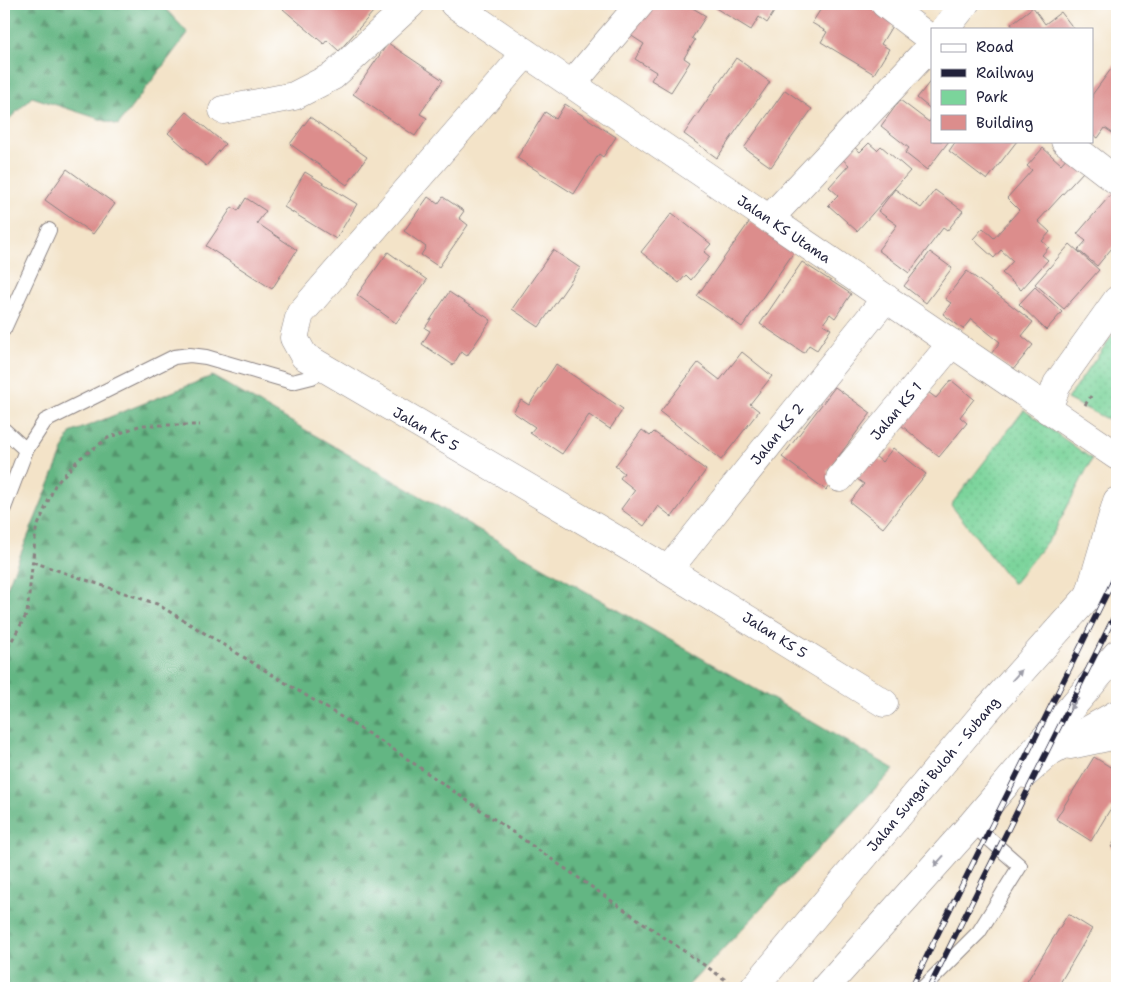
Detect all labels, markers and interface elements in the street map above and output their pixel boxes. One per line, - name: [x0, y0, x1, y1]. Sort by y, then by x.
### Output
- legend: [931, 28, 1094, 142]
- text: Road: [976, 37, 1014, 57]
- text: Railway: [976, 63, 1034, 83]
- text: Park: [976, 87, 1008, 107]
- text: Building: [976, 113, 1033, 133]
- street label: Jalan KS Utama: [734, 191, 835, 267]
- street label: Jalan KS 1: [866, 378, 926, 444]
- street label: Jalan KS 2: [747, 399, 807, 469]
- street label: Jalan KS 5: [390, 403, 462, 455]
- street label: Jalan KS 5: [739, 608, 811, 662]
- one-way arrow: [1011, 670, 1023, 682]
- street label: Jalan Sungai Buloh - Subang: [863, 693, 1003, 855]
- one-way arrow: [1068, 698, 1080, 710]
- one-way arrow: [933, 854, 945, 866]

